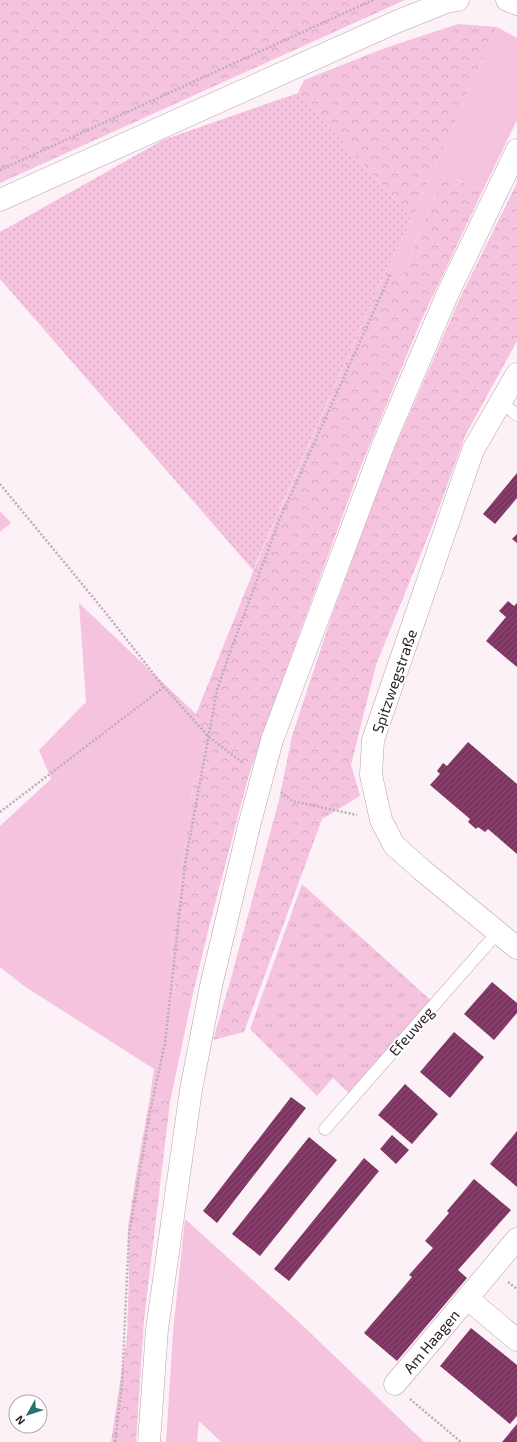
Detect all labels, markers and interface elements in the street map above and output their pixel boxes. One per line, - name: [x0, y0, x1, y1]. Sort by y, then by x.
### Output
- street label: Spitzwegstraße: [368, 627, 420, 735]
- street label: Efeuweg: [385, 1002, 438, 1059]
- street label: Am Haagen: [399, 1306, 463, 1377]
- north arrow: [8, 1394, 48, 1434]
- text: N: [12, 1413, 27, 1428]

